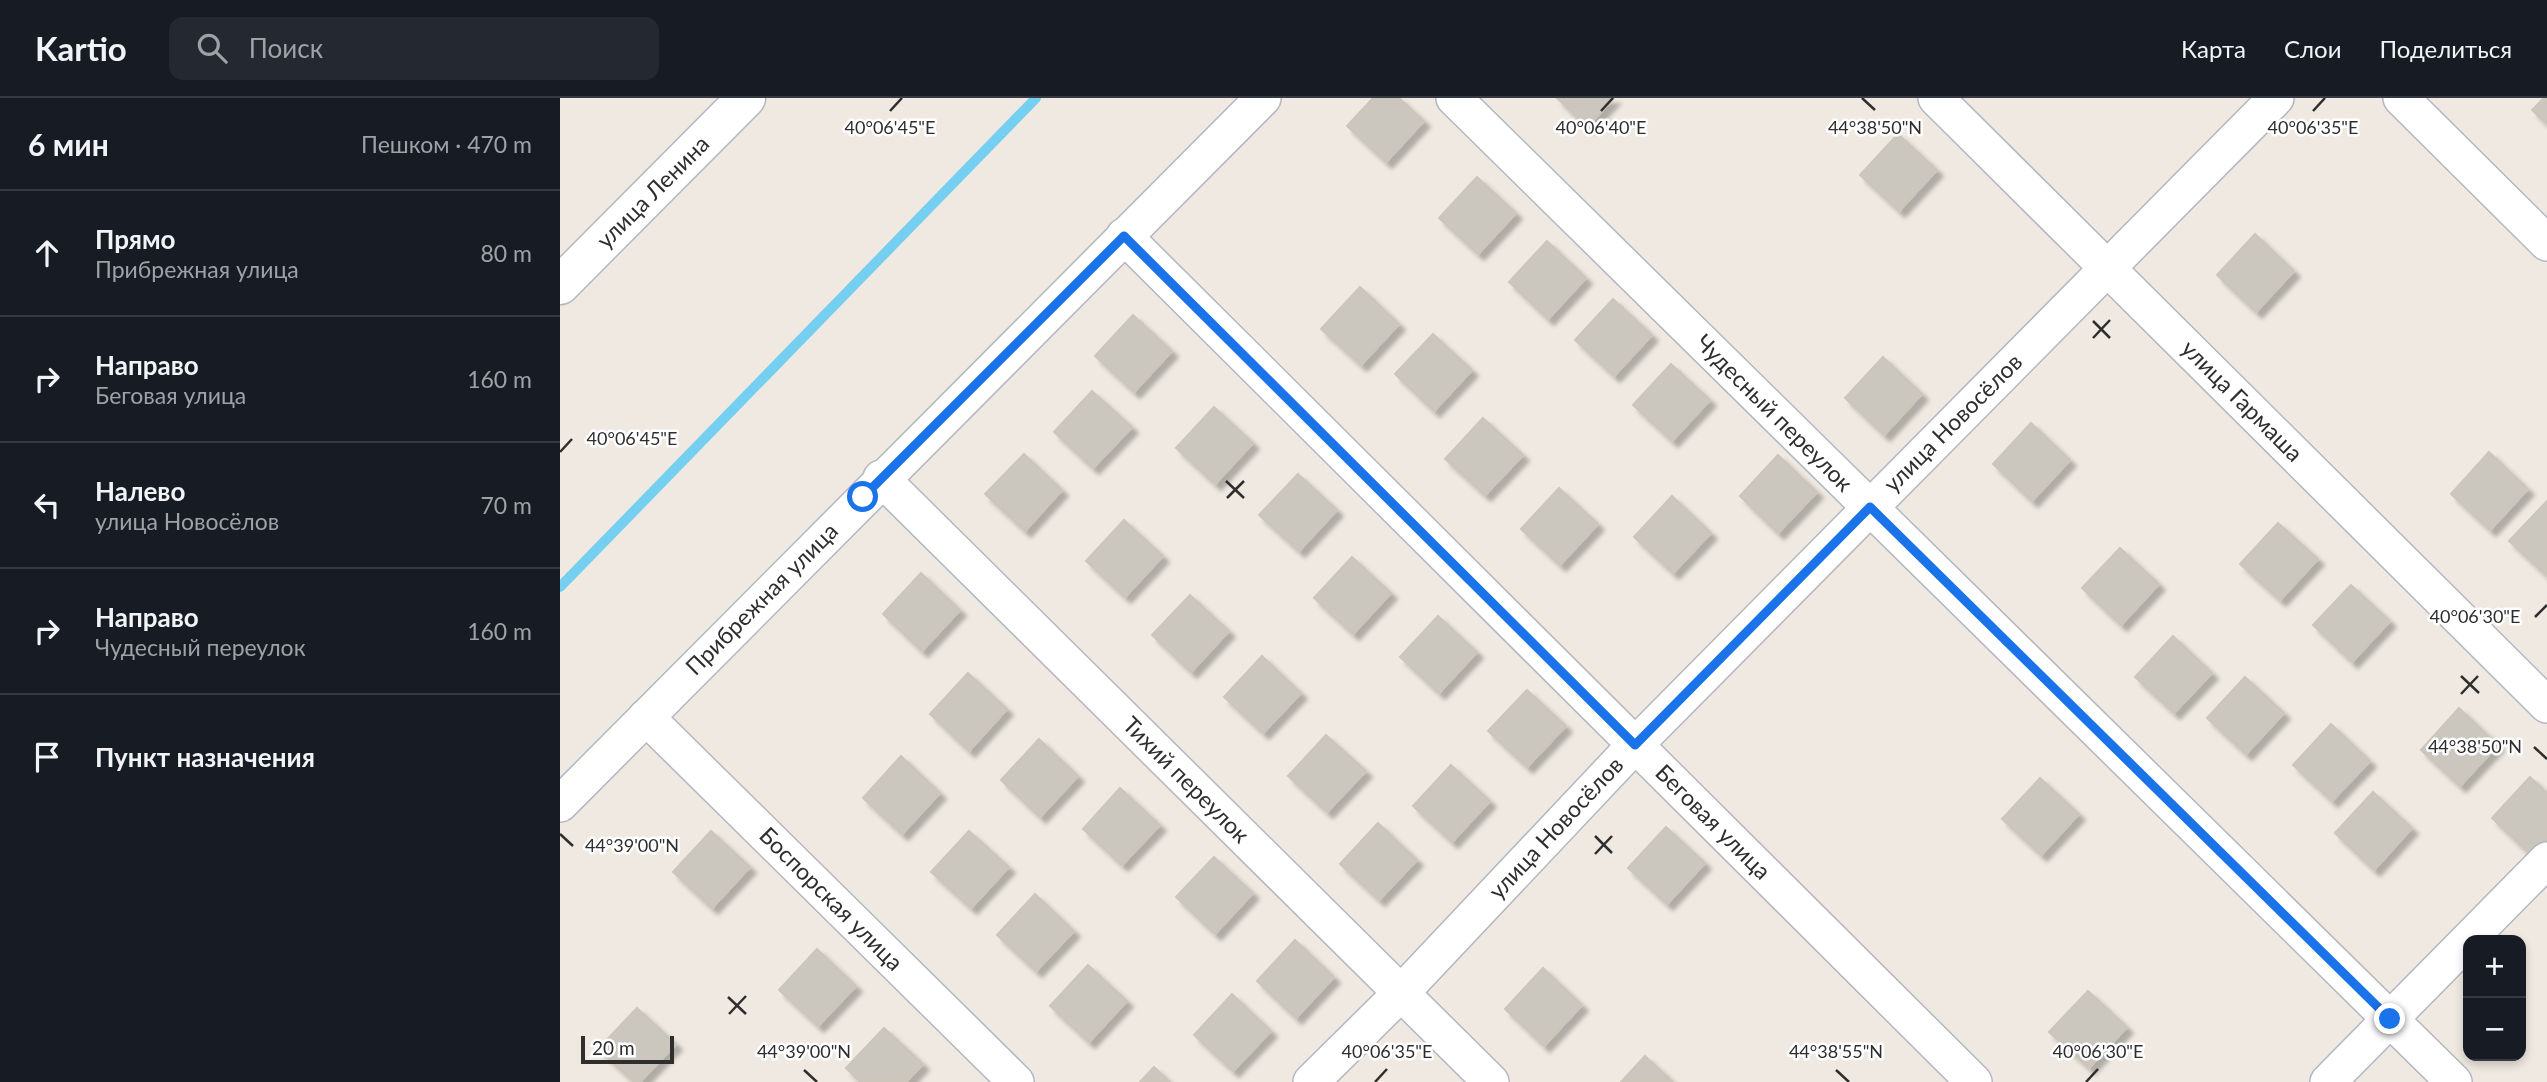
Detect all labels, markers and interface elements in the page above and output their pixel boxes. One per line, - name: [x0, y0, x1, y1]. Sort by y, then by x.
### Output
- search box: [169, 17, 659, 80]
- text: Kartio: [35, 28, 127, 68]
- icon: search: [193, 29, 231, 67]
- text: Поиск: [249, 32, 323, 64]
- text: Карта: [2181, 34, 2246, 63]
- text: Слои: [2284, 34, 2341, 63]
- text: Поделиться: [2379, 34, 2512, 63]
- text: 40°06'45"E: [845, 116, 935, 138]
- text: 40°06'40"E: [1556, 116, 1646, 138]
- text: 44°38'50"N: [1828, 116, 1922, 138]
- text: 40°06'35"E: [2268, 116, 2358, 138]
- text: 6 мин: [28, 126, 109, 162]
- street label: улица Ленина: [590, 129, 714, 253]
- text: Пешком · 470 m: [361, 130, 532, 158]
- text: Прямо: [95, 223, 176, 255]
- icon: ahead: [28, 234, 66, 272]
- text: 80 m: [481, 239, 532, 267]
- text: Прибрежная улица: [95, 255, 299, 283]
- street label: Чудесный переулок: [1690, 328, 1859, 497]
- street label: улица Гармаша: [2176, 334, 2309, 467]
- street label: улица Новосёлов: [1877, 347, 2027, 497]
- text: Направо: [95, 349, 199, 381]
- icon: right: [28, 360, 66, 398]
- text: 160 m: [467, 365, 532, 393]
- text: Беговая улица: [95, 381, 246, 409]
- text: 40°06'45"E: [587, 427, 677, 449]
- text: Налево: [95, 475, 185, 507]
- route start: [847, 481, 878, 512]
- icon: left: [28, 486, 66, 524]
- text: 70 m: [481, 491, 532, 519]
- text: улица Новосёлов: [95, 507, 279, 535]
- street label: Прибрежная улица: [679, 516, 843, 680]
- text: Направо: [95, 601, 199, 633]
- text: 40°06'30"E: [2430, 605, 2520, 627]
- icon: right: [28, 612, 66, 650]
- text: 160 m: [467, 617, 532, 645]
- text: Чудесный переулок: [95, 633, 306, 661]
- street label: Тихий переулок: [1118, 710, 1256, 848]
- text: 44°38'50"N: [2428, 735, 2522, 757]
- icon: arrive: [28, 738, 66, 776]
- text: Пункт назначения: [95, 741, 315, 773]
- street label: улица Новосёлов: [1482, 750, 1628, 904]
- street label: Беговая улица: [1650, 758, 1777, 885]
- street label: Боспорская улица: [754, 821, 909, 976]
- text: 44°39'00"N: [585, 834, 679, 856]
- map controls: [2463, 935, 2526, 1061]
- button: +: [2463, 935, 2526, 998]
- button: −: [2463, 998, 2526, 1061]
- route end: [2374, 1003, 2405, 1034]
- scale bar: [581, 1033, 674, 1065]
- text: 20 m: [592, 1036, 635, 1059]
- text: 44°39'00"N: [757, 1040, 851, 1062]
- text: 40°06'35"E: [1342, 1040, 1432, 1062]
- text: 44°38'55"N: [1789, 1040, 1883, 1062]
- text: 40°06'30"E: [2053, 1040, 2143, 1062]

